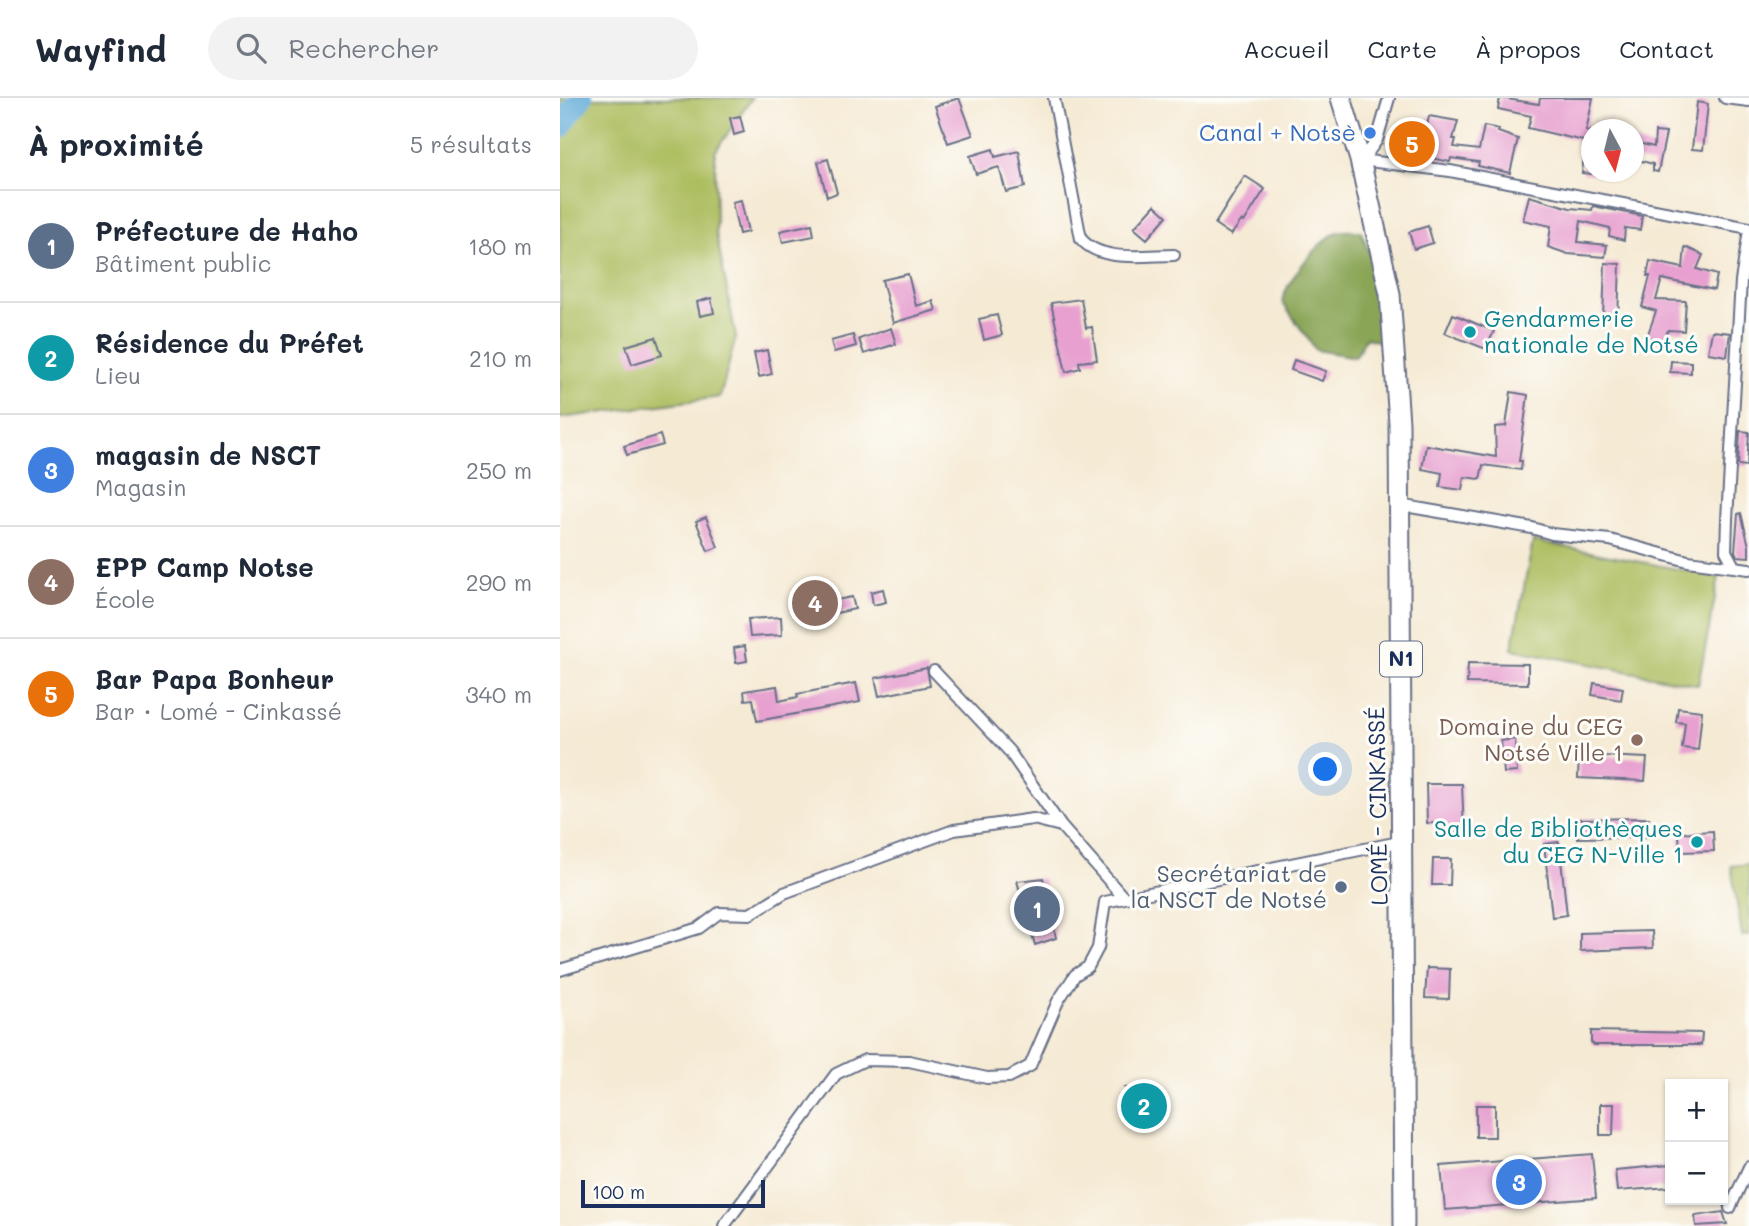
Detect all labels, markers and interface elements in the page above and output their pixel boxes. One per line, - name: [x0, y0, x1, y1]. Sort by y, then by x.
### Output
- search box: [208, 17, 698, 80]
- text: Wayfind: [35, 27, 166, 70]
- icon: search: [232, 29, 270, 67]
- text: Rechercher: [288, 31, 439, 65]
- text: Accueil: [1243, 33, 1329, 64]
- text: Carte: [1367, 33, 1437, 64]
- text: À propos: [1475, 33, 1581, 64]
- text: Contact: [1619, 33, 1714, 64]
- place label: Canal + Notsè: [1199, 117, 1356, 147]
- pin: 5: [1389, 118, 1435, 170]
- north arrow: [1581, 119, 1644, 182]
- text: À proximité: [28, 124, 204, 164]
- marker: Canal + Notsè: [1362, 125, 1378, 141]
- text: 5 résultats: [410, 129, 532, 159]
- text: Préfecture de Haho: [95, 214, 358, 248]
- text: 1: [46, 231, 56, 261]
- text: 180 m: [468, 231, 532, 261]
- text: Bâtiment public: [95, 248, 271, 278]
- place label: Gendarmerie nationale de Notsé: [1484, 303, 1699, 359]
- marker: Gendarmerie nationale de Notsé: [1462, 324, 1478, 340]
- text: Résidence du Préfet: [95, 326, 364, 360]
- text: 2: [45, 343, 57, 373]
- text: 210 m: [469, 343, 532, 373]
- text: Lieu: [95, 360, 141, 390]
- text: magasin de NSCT: [95, 438, 321, 472]
- text: 3: [44, 455, 58, 485]
- text: 250 m: [466, 455, 532, 485]
- text: Magasin: [95, 472, 186, 502]
- text: EPP Camp Notse: [95, 550, 314, 584]
- text: 4: [44, 567, 58, 597]
- text: 290 m: [466, 567, 532, 597]
- pin: 4: [792, 577, 838, 629]
- text: École: [95, 584, 155, 614]
- road number: N1: [1380, 642, 1422, 676]
- text: Bar Papa Bonheur: [95, 662, 334, 696]
- text: 5: [44, 679, 58, 709]
- text: 340 m: [465, 679, 532, 709]
- text: Bar · Lomé - Cinkassé: [95, 696, 342, 726]
- street label: LOMÉ - CINKASSÉ: [1360, 706, 1394, 906]
- place label: Domaine du CEG Notsé Ville 1: [1438, 711, 1623, 767]
- marker: Domaine du CEG Notsé Ville 1: [1629, 732, 1645, 748]
- your location: [1308, 752, 1342, 786]
- place label: Salle de Bibliothèques du CEG N-Ville 1: [1434, 813, 1683, 869]
- marker: Salle de Bibliothèques du CEG N-Ville 1: [1689, 834, 1705, 850]
- place label: Secrétariat de la NSCT de Notsé: [1131, 858, 1327, 914]
- marker: Secrétariat de la NSCT de Notsé: [1333, 879, 1349, 895]
- pin: 1: [1014, 883, 1060, 935]
- map controls: [1665, 1079, 1728, 1205]
- button: +: [1665, 1079, 1728, 1142]
- pin: 2: [1121, 1080, 1167, 1132]
- button: −: [1665, 1142, 1728, 1205]
- pin: 3: [1496, 1156, 1542, 1208]
- scale bar: [581, 1177, 765, 1209]
- text: 100 m: [592, 1179, 645, 1204]

